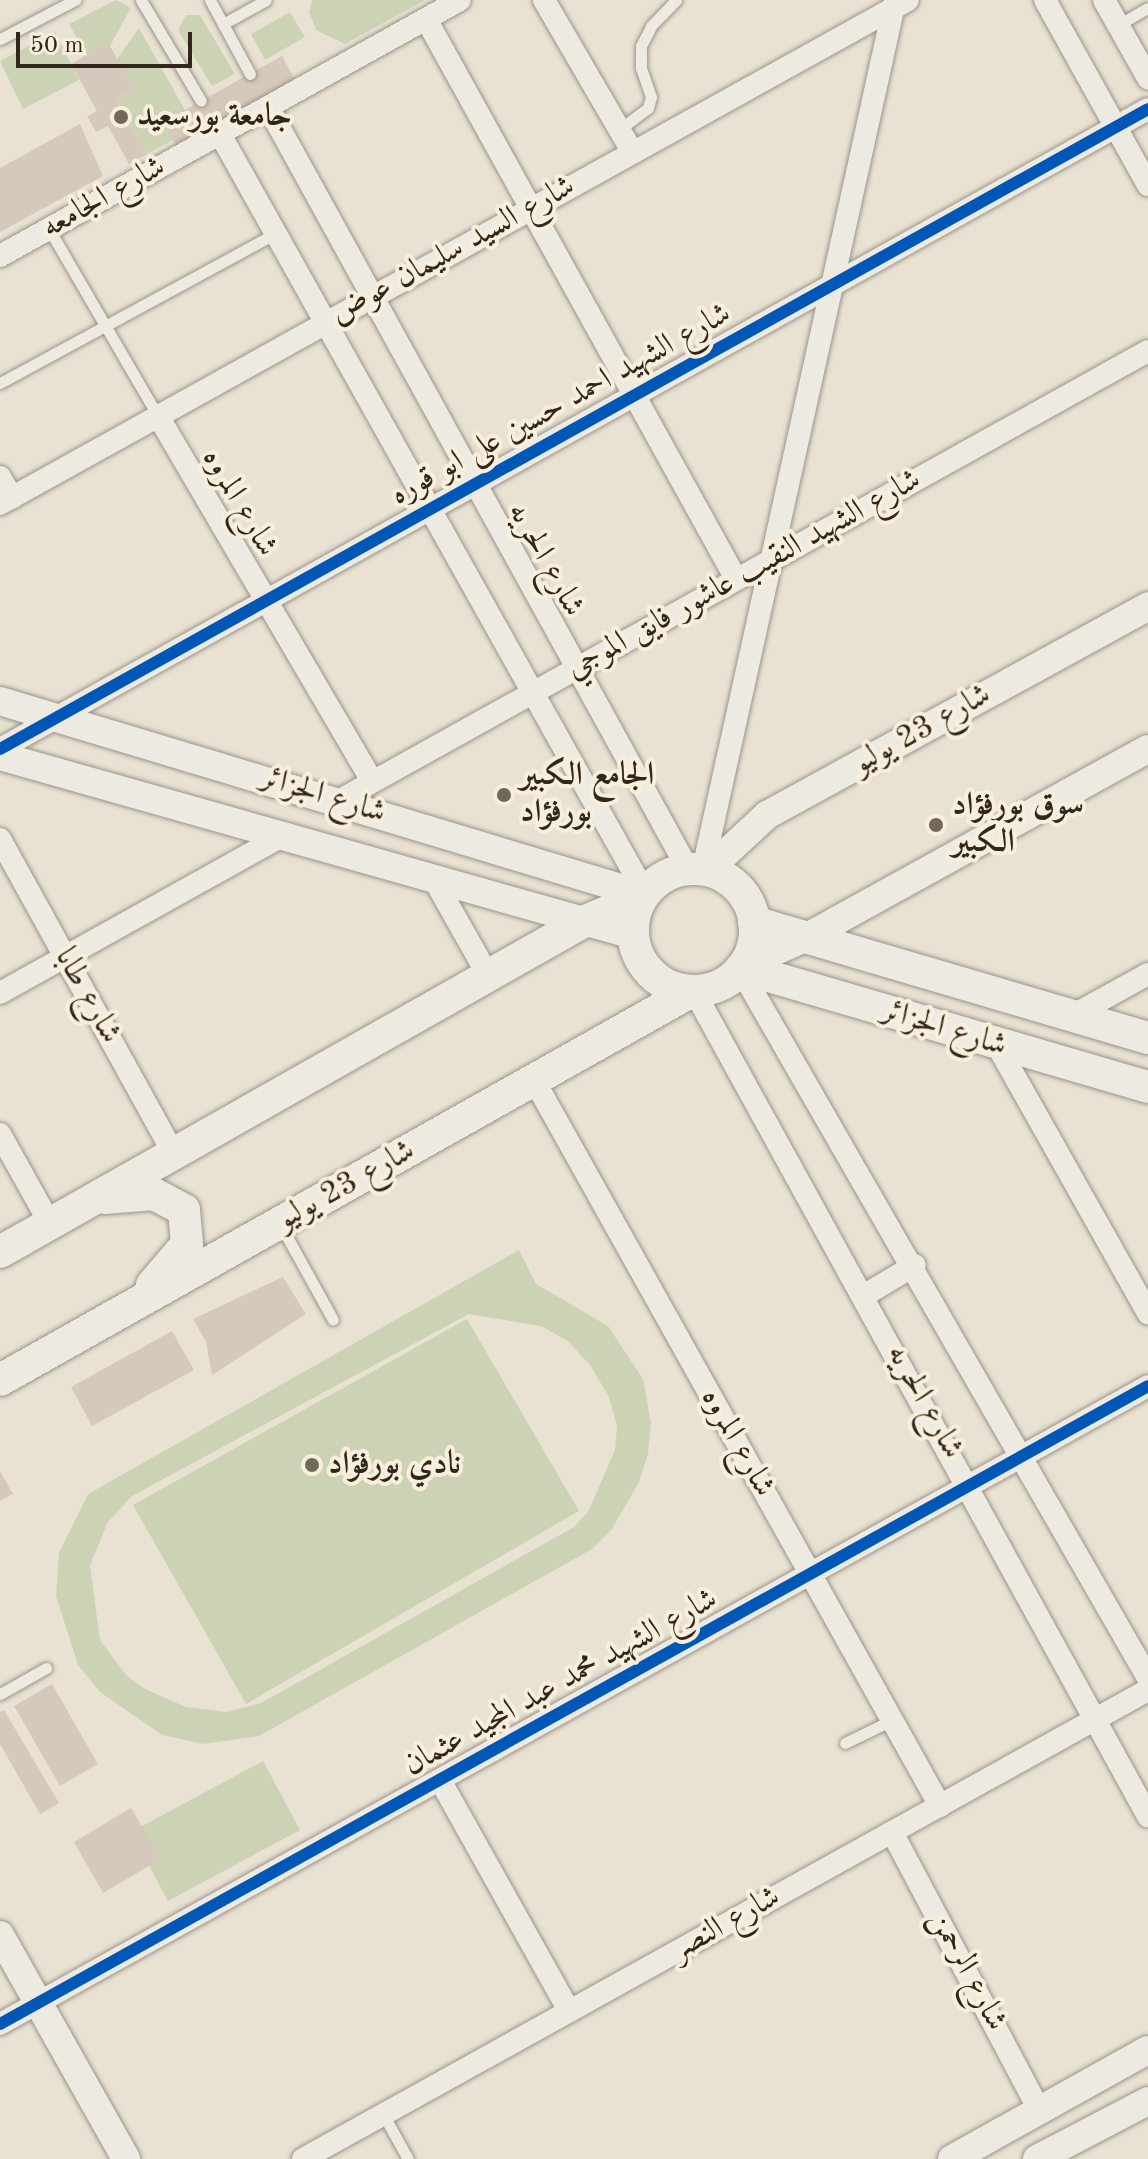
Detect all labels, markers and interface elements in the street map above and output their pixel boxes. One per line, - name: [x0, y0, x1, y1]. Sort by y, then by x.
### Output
- scale bar: [20, 16, 196, 66]
- text: 50 m: [30, 34, 84, 58]
- place label: جامعة بورسعيد: [137, 98, 292, 136]
- marker: جامعة بورسعيد: [112, 108, 130, 126]
- street label: شارع الجامعه: [36, 148, 172, 248]
- street label: شارع السيد سليمان عوض: [324, 168, 582, 334]
- street label: شارع الشهيد احمد حسين على ابو قوره: [384, 295, 738, 515]
- street label: شارع المروه: [193, 442, 285, 564]
- street label: شارع الشهيد النقيب عاشور فايق الموجي: [560, 461, 928, 689]
- street label: شارع الحريه: [498, 496, 592, 624]
- street label: شارع 23 يوليو: [846, 676, 998, 784]
- place label: الجامع الكبير بورفؤاد: [520, 758, 654, 833]
- street label: شارع الجزائر: [256, 759, 390, 833]
- marker: الجامع الكبير بورفؤاد: [495, 786, 513, 804]
- place label: سوق بورفؤاد الكبير: [952, 788, 1084, 863]
- marker: سوق بورفؤاد الكبير: [927, 816, 945, 834]
- street label: شارع طابا: [45, 941, 129, 1051]
- street label: شارع الجزائر: [877, 992, 1011, 1066]
- street label: شارع 23 يوليو: [270, 1132, 422, 1240]
- street label: شارع الحريه: [877, 1338, 971, 1466]
- street label: شارع المروه: [692, 1382, 782, 1504]
- place label: نادي بورفؤاد: [328, 1446, 461, 1484]
- marker: نادي بورفؤاد: [303, 1456, 321, 1474]
- street label: شارع الشهيد محمد عبد المجيد عثمان: [397, 1581, 725, 1785]
- street label: شارع النصر: [665, 1878, 787, 1970]
- street label: شارع الرحمن: [919, 1904, 1015, 2038]

